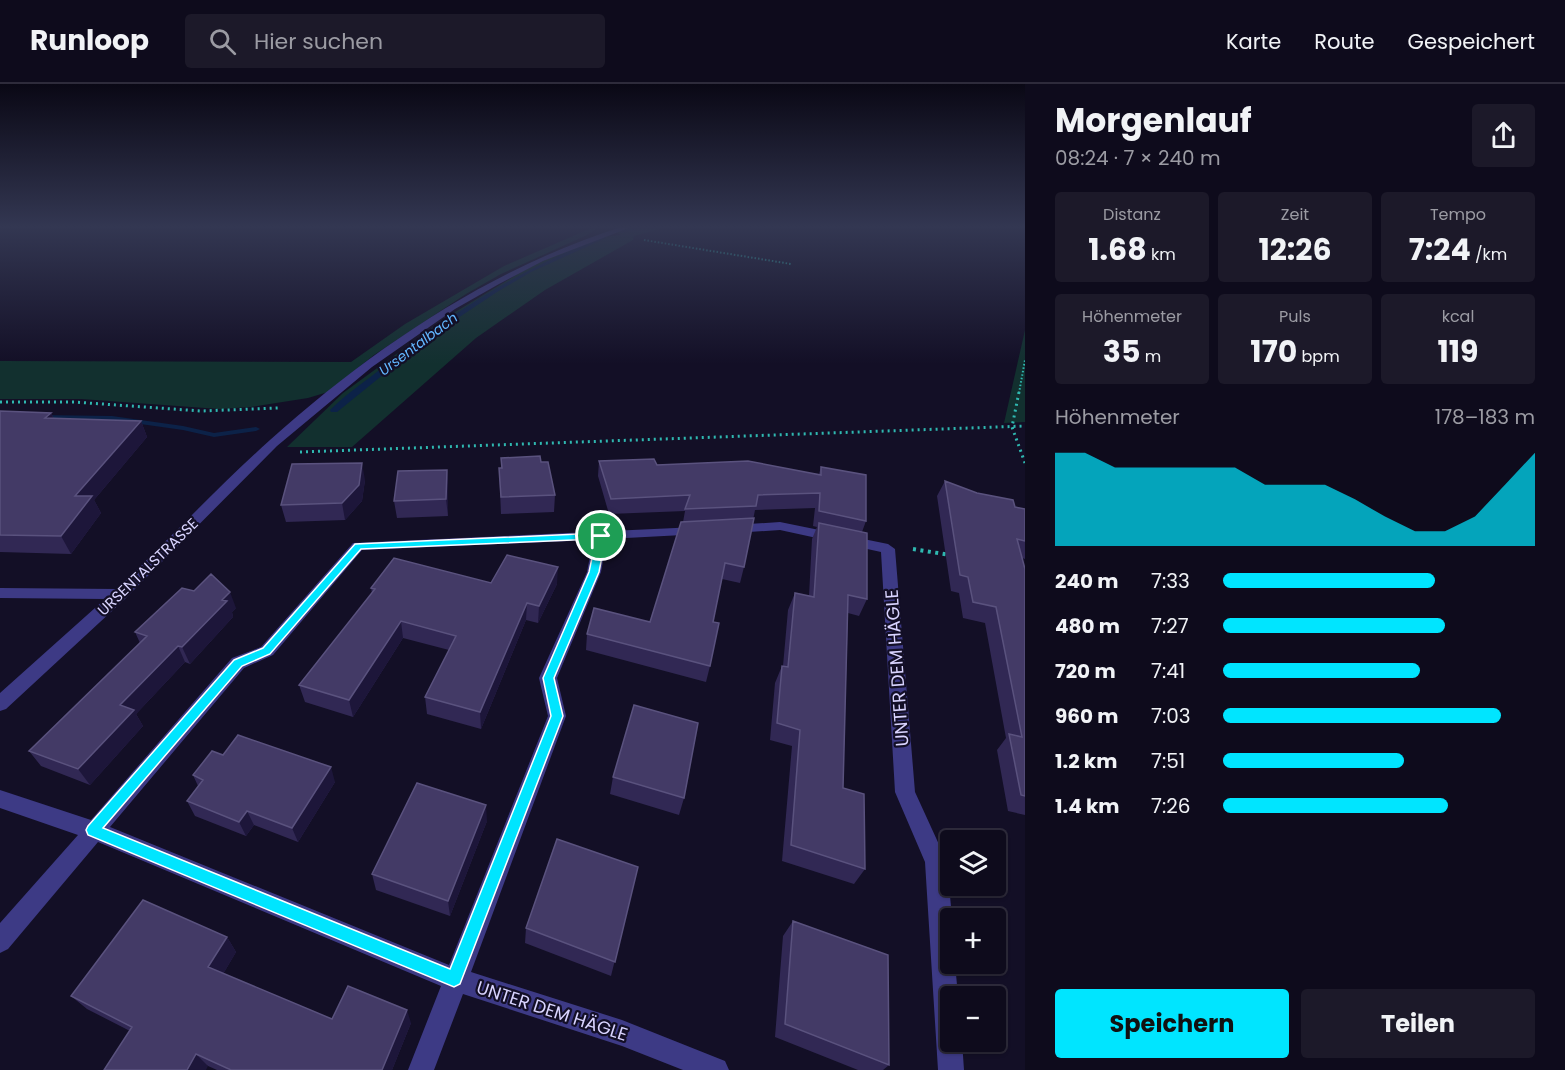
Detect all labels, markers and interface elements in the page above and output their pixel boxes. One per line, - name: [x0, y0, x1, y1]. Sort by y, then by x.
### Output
- search box: [185, 14, 605, 68]
- text: Runloop: [30, 21, 149, 60]
- icon: search: [206, 25, 239, 58]
- text: Hier suchen: [254, 26, 383, 57]
- text: Karte: [1226, 27, 1281, 56]
- text: Route: [1314, 27, 1375, 56]
- text: Gespeichert: [1408, 27, 1535, 56]
- text: Morgenlauf: [1055, 97, 1252, 144]
- button: share: [1472, 104, 1535, 167]
- text: 08:24 · 7 × 240 m: [1055, 144, 1220, 172]
- text: Distanz: [1103, 203, 1161, 226]
- text: Zeit: [1281, 203, 1309, 226]
- text: Tempo: [1430, 203, 1486, 226]
- text: 1.68: [1088, 228, 1147, 271]
- text: 12:26: [1258, 228, 1332, 271]
- text: 7:24: [1409, 228, 1471, 271]
- text: km: [1147, 243, 1176, 266]
- text: /km: [1471, 243, 1507, 266]
- text: Höhenmeter: [1082, 305, 1182, 328]
- text: Puls: [1279, 305, 1311, 328]
- text: kcal: [1442, 305, 1474, 328]
- water label: Ursentalbach: [374, 308, 462, 380]
- text: 35: [1103, 330, 1140, 373]
- text: 170: [1250, 330, 1297, 373]
- text: 119: [1437, 330, 1479, 373]
- text: m: [1140, 345, 1161, 368]
- text: bpm: [1297, 345, 1340, 368]
- text: Höhenmeter: [1055, 403, 1180, 431]
- text: 178–183 m: [1435, 403, 1535, 431]
- pin: [575, 510, 626, 561]
- street label: URSENTALSTRASSE: [93, 513, 203, 620]
- icon: arrive: [584, 519, 617, 552]
- text: 240 m: [1055, 567, 1118, 595]
- text: 7:33: [1151, 567, 1190, 595]
- street label: UNTER DEM HÄGLE: [879, 589, 914, 747]
- text: 480 m: [1055, 612, 1120, 640]
- text: 7:27: [1151, 612, 1189, 640]
- text: 720 m: [1055, 657, 1116, 685]
- text: 7:41: [1151, 657, 1185, 685]
- text: 960 m: [1055, 702, 1119, 730]
- text: 7:03: [1151, 702, 1191, 730]
- text: 1.2 km: [1055, 747, 1117, 775]
- text: 7:51: [1151, 747, 1185, 775]
- text: 1.4 km: [1055, 792, 1119, 820]
- text: 7:26: [1151, 792, 1190, 820]
- map controls: [940, 830, 1006, 1052]
- button: layers: [940, 830, 1006, 896]
- button: +: [940, 908, 1006, 974]
- street label: UNTER DEM HÄGLE: [473, 974, 631, 1047]
- button: −: [940, 986, 1006, 1052]
- button: Speichern: [1055, 989, 1289, 1058]
- button: Teilen: [1301, 989, 1535, 1058]

